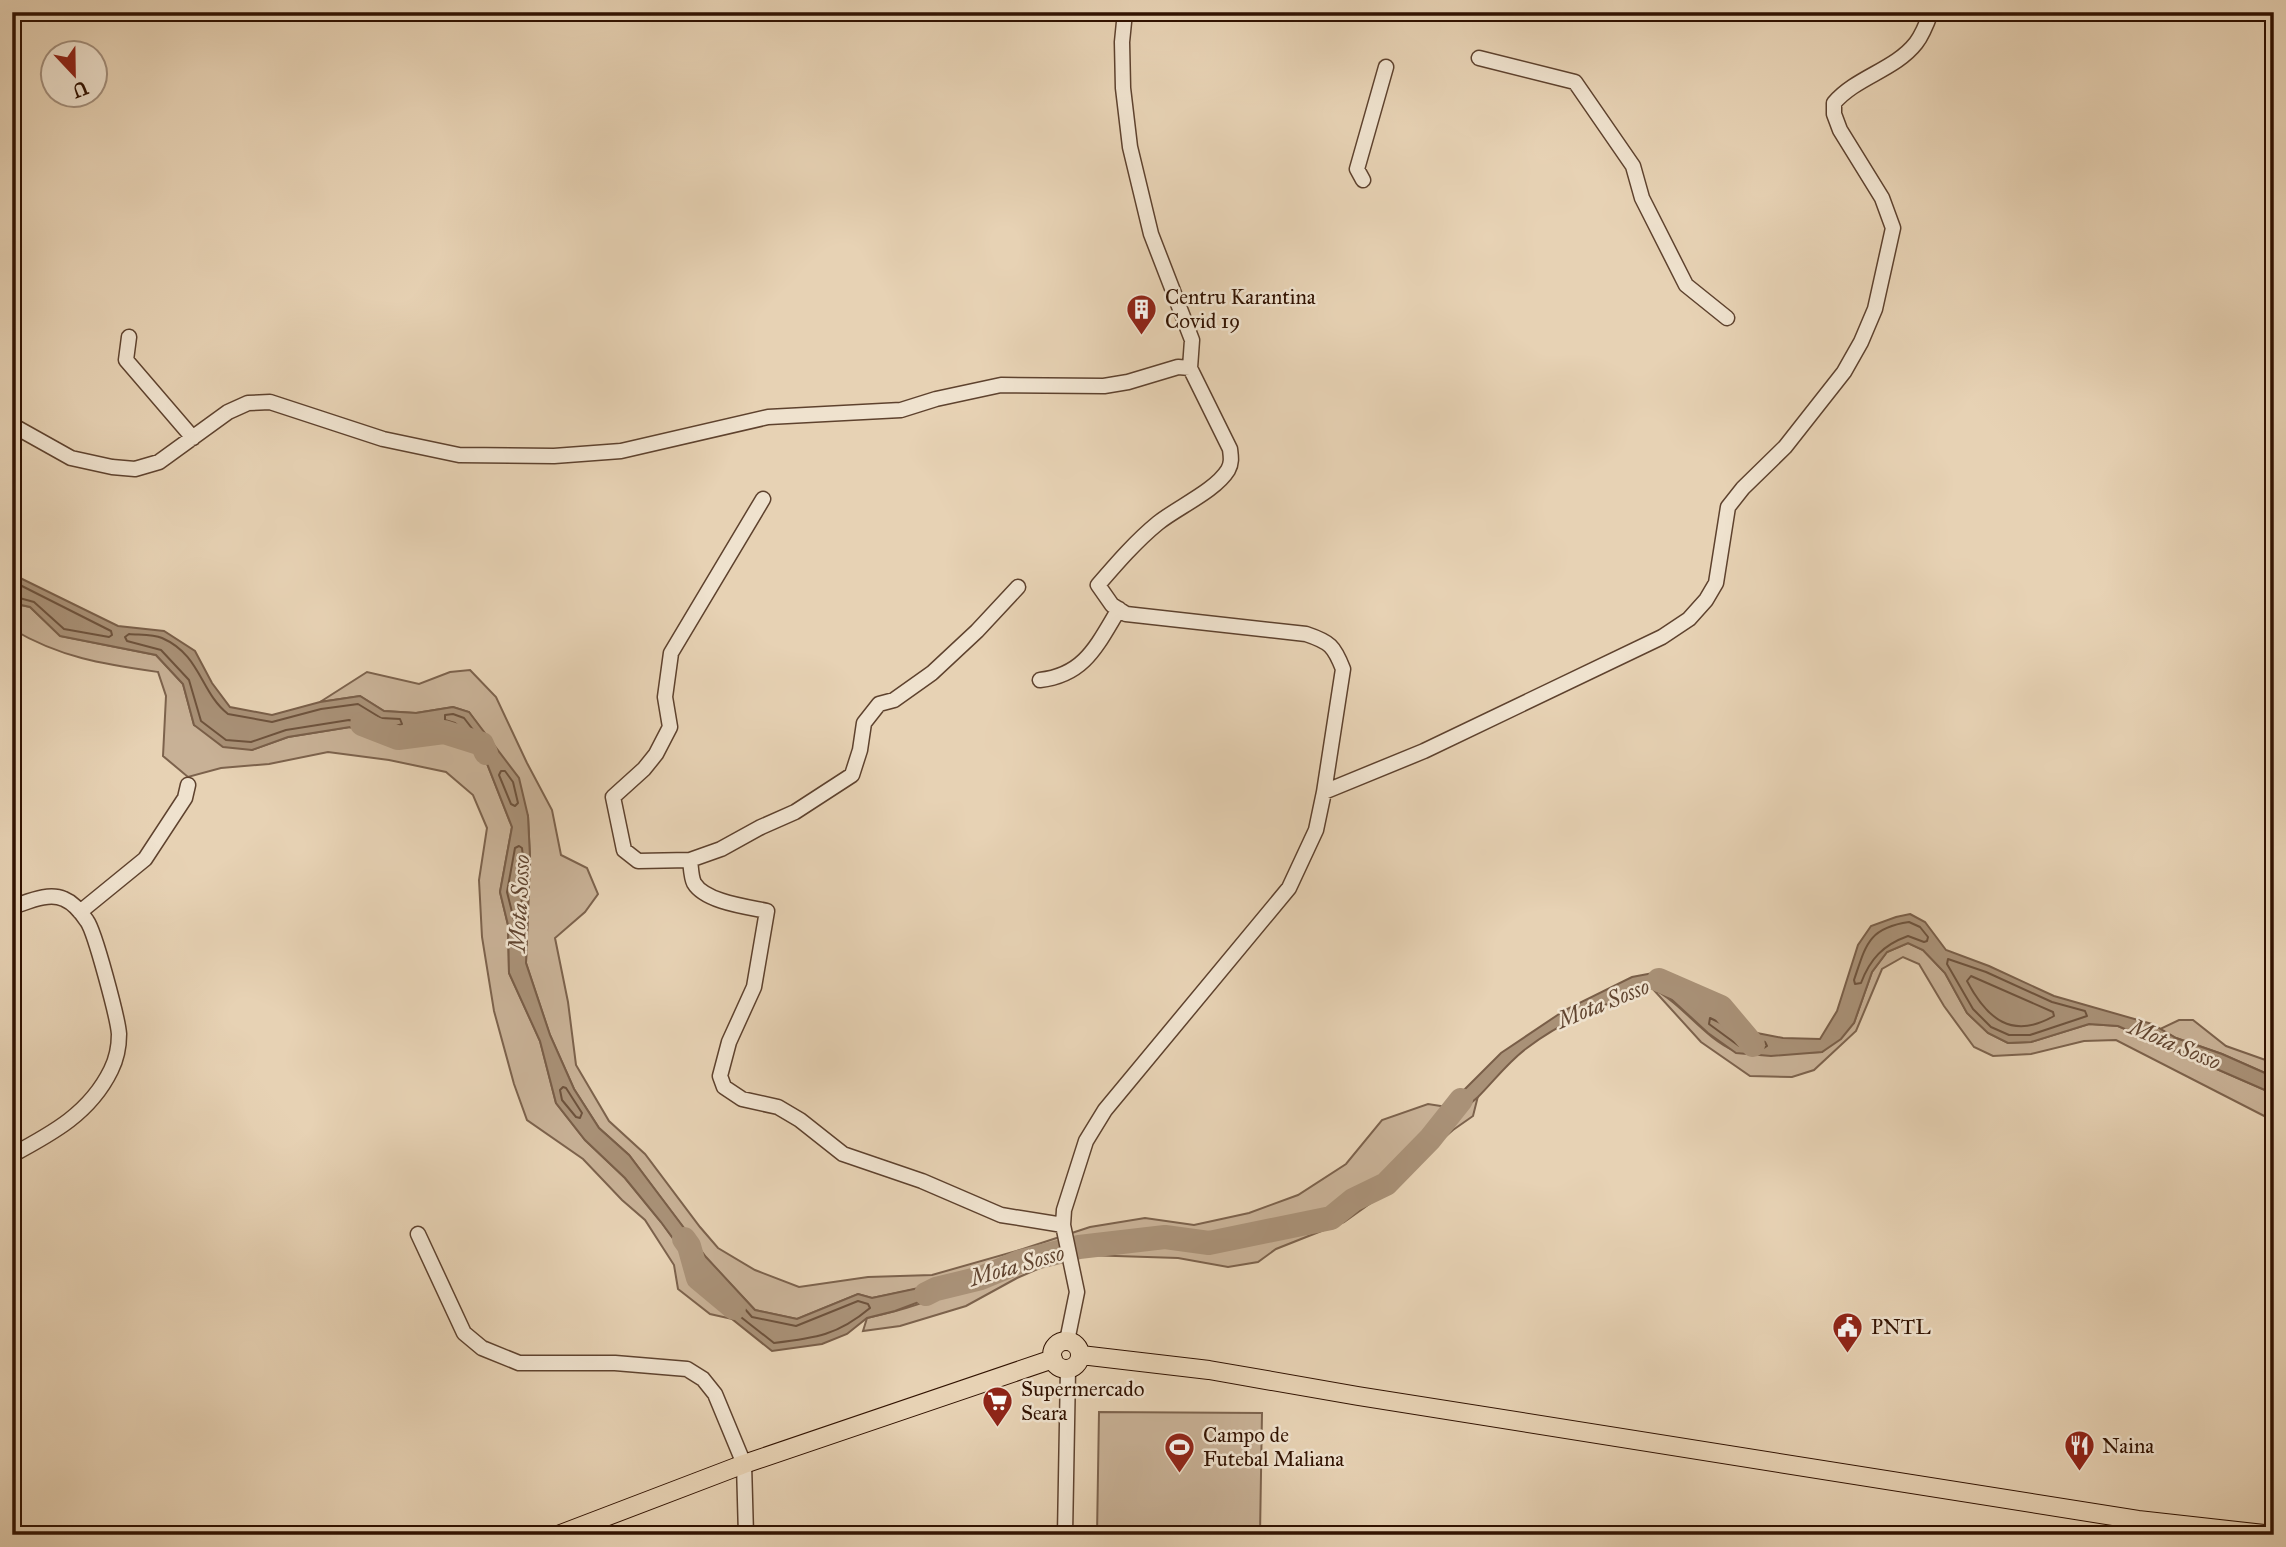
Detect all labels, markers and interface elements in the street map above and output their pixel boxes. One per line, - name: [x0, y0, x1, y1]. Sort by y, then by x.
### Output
- north arrow: [38, 38, 108, 108]
- text: U: [68, 76, 91, 103]
- place label: Centru Karantina Covid 19: [1165, 284, 1316, 334]
- building icon: Centru Karantina Covid 19: [1125, 292, 1159, 336]
- water label: Mota Sosso: [502, 854, 536, 954]
- water label: Mota Sosso: [1551, 972, 1654, 1035]
- water label: Mota Sosso: [2123, 1011, 2225, 1076]
- water label: Mota Sosso: [965, 1238, 1068, 1292]
- public building icon: PNTL: [1831, 1310, 1865, 1354]
- place label: PNTL: [1871, 1314, 1931, 1340]
- place label: Supermercado Seara: [1021, 1376, 1145, 1426]
- supermarket icon: Supermercado Seara: [981, 1384, 1015, 1428]
- place label: Campo de Futebal Maliana: [1203, 1422, 1344, 1472]
- restaurant icon: Naina: [2062, 1429, 2096, 1473]
- sports icon: Campo de Futebal Maliana: [1163, 1430, 1197, 1474]
- place label: Naina: [2102, 1433, 2154, 1459]

